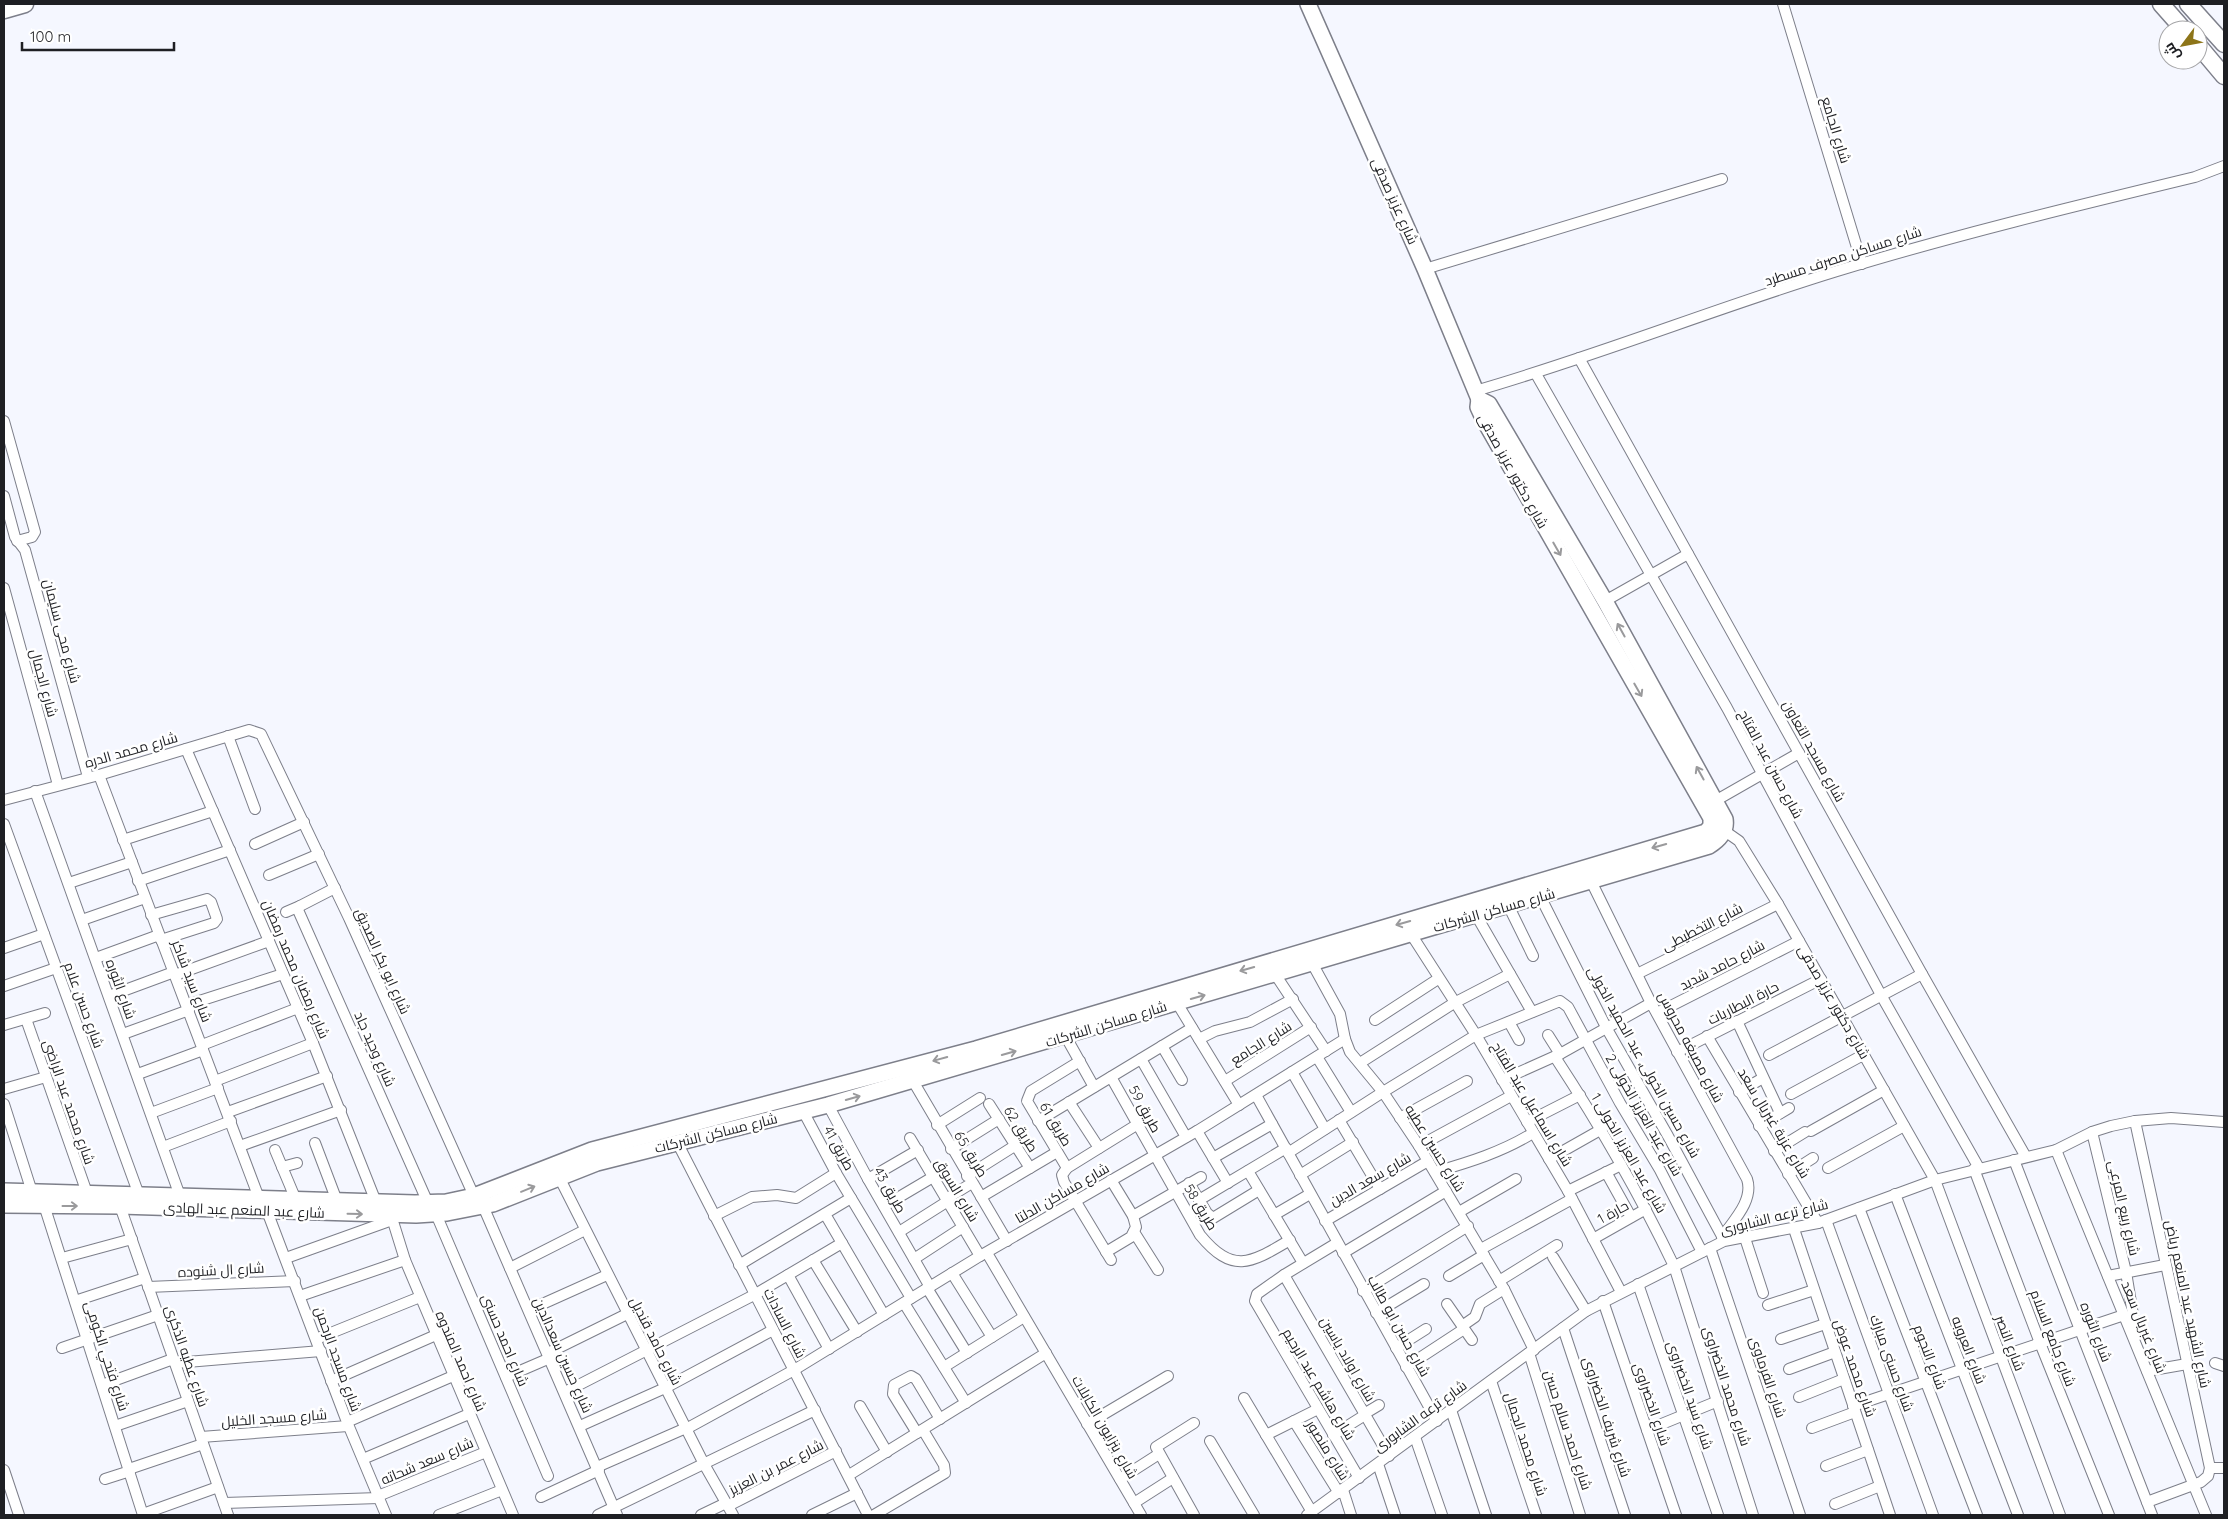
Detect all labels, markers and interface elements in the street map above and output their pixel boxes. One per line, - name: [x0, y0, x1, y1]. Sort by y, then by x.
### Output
- scale bar: [22, 20, 175, 52]
- north arrow: [2158, 20, 2208, 70]
- text: 100 m: [30, 27, 71, 46]
- text: ش: [2160, 39, 2184, 64]
- street label: شارع الجامع: [1817, 94, 1855, 166]
- street label: شارع عزيز صدقى: [1368, 155, 1422, 247]
- street label: شارع مساكن مصرف مسطرد: [1762, 222, 1924, 290]
- street label: شارع دكتور عزيز صدقى: [1474, 410, 1552, 532]
- one-way arrow: [1553, 542, 1563, 556]
- street label: شارع محى سليمان: [39, 577, 85, 685]
- one-way arrow: [1616, 624, 1626, 638]
- street label: شارع الجمال: [26, 647, 62, 719]
- one-way arrow: [1633, 683, 1643, 698]
- street label: شارع مسجد التعاون: [1779, 697, 1849, 805]
- street label: شارع حسن عبد الفتاح: [1735, 706, 1807, 822]
- street label: شارع محمد الدره: [82, 728, 180, 772]
- one-way arrow: [1695, 765, 1705, 780]
- one-way arrow: [1652, 842, 1668, 851]
- street label: شارع مساكن الشركات: [1431, 884, 1557, 936]
- street label: شارع رمضان محمد رمضان: [259, 897, 333, 1041]
- street label: شارع التخطيطى: [1658, 899, 1746, 955]
- street label: شارع ابو بكر الصديق: [351, 905, 415, 1017]
- one-way arrow: [1395, 918, 1411, 928]
- street label: شارع سيد شاكر: [168, 936, 216, 1025]
- street label: شارع حامد شديد: [1676, 936, 1768, 994]
- street label: شارع دكتور عزيز صدقى: [1794, 942, 1874, 1062]
- street label: شارع الثوره: [102, 956, 140, 1022]
- street label: شارع حسن علام: [59, 959, 108, 1051]
- street label: شارع حسين الخولى, عبد الحميد الخولى: [1584, 963, 1704, 1161]
- one-way arrow: [1239, 964, 1255, 974]
- street label: حارة البطاريات: [1704, 977, 1782, 1029]
- street label: شارع مصبغه محروس: [1654, 988, 1728, 1106]
- one-way arrow: [1190, 991, 1206, 1001]
- street label: شارع مساكن الشركات: [1043, 997, 1169, 1051]
- street label: شارع وحيد جاد: [350, 1009, 400, 1089]
- street label: شارع الجامع: [1227, 1017, 1295, 1069]
- street label: شارع محمد عبد الراضى: [39, 1037, 99, 1167]
- street label: شارع اسماعيل عبد الفتاح: [1488, 1038, 1576, 1170]
- one-way arrow: [1001, 1048, 1017, 1057]
- street label: شارع عبد العزيز الخولى 2: [1602, 1051, 1686, 1179]
- one-way arrow: [932, 1055, 948, 1064]
- street label: شارع عزبة غبريال سعد: [1734, 1064, 1814, 1182]
- street label: طريق 59: [1125, 1082, 1165, 1136]
- street label: شارع عبد العزيز الخولى 1: [1587, 1090, 1671, 1216]
- one-way arrow: [844, 1093, 860, 1102]
- street label: طريق 61: [1036, 1099, 1076, 1149]
- street label: شارع حسين عطيه: [1401, 1101, 1469, 1195]
- street label: طريق 62: [1000, 1103, 1042, 1155]
- street label: شارع مساكن الشركات: [653, 1109, 779, 1157]
- street label: طريق 41: [819, 1123, 859, 1173]
- street label: طريق 65: [950, 1128, 992, 1180]
- street label: شارع سعد الدين: [1326, 1148, 1414, 1210]
- street label: شارع السوق: [931, 1155, 983, 1225]
- street label: شارع مساكن الدلتا: [1012, 1159, 1112, 1227]
- street label: شارع ربيع المرعى: [2104, 1159, 2144, 1257]
- street label: طريق 43: [870, 1164, 910, 1216]
- street label: طريق 58: [1180, 1181, 1222, 1233]
- one-way arrow: [521, 1184, 536, 1193]
- street label: شارع ترعه الشابورى: [1718, 1195, 1830, 1239]
- street label: حارة 1: [1594, 1196, 1632, 1228]
- street label: شارع عبد المنعم عبد الهادى: [163, 1198, 325, 1223]
- one-way arrow: [62, 1201, 78, 1210]
- one-way arrow: [346, 1209, 363, 1219]
- street label: شارع الشهيد عبد المنعم رياض: [2160, 1218, 2215, 1390]
- street label: شارع ال شنوده: [177, 1259, 265, 1281]
- street label: شارع حسن ابو طالب: [1364, 1272, 1434, 1380]
- street label: شارع غبريال سعد: [2117, 1278, 2171, 1376]
- street label: شارع السادات: [760, 1285, 810, 1361]
- street label: شارع جامع السلام: [2025, 1287, 2080, 1389]
- street label: شارع احمد حسنى: [477, 1291, 533, 1389]
- street label: شارع حسين سعدالدين: [529, 1294, 597, 1416]
- street label: شارع حامد قنديل: [626, 1294, 686, 1388]
- street label: شارع فتحي الكومى: [78, 1299, 133, 1414]
- street label: شارع الثوره: [2076, 1300, 2116, 1364]
- street label: شارع عطيه الذكرى: [161, 1303, 213, 1409]
- street label: شارع مسجد الرحمن: [311, 1304, 365, 1414]
- street label: شارع احمد المندوه: [432, 1308, 490, 1414]
- street label: شارع حسنى مبارك: [1866, 1312, 1918, 1414]
- street label: شارع النصر: [1991, 1312, 2029, 1373]
- street label: شارع اولاد ياسين: [1316, 1313, 1380, 1405]
- street label: شارع العروبه: [1948, 1314, 1990, 1386]
- street label: شارع محمد عوض: [1830, 1317, 1880, 1419]
- street label: شارع النجوم: [1908, 1322, 1951, 1392]
- street label: شارع محمد الخضراوى: [1699, 1324, 1755, 1448]
- street label: شارع هاشم عبد الرحيم: [1278, 1325, 1360, 1444]
- street label: شارع الفرماوى: [1746, 1334, 1790, 1420]
- street label: شارع سيد الخضراوى: [1663, 1338, 1717, 1452]
- street label: شارع شريف الخضراوى: [1579, 1354, 1635, 1480]
- street label: شارع الخضراوى: [1629, 1360, 1675, 1448]
- street label: شارع احمد سالم حسن: [1539, 1368, 1596, 1493]
- street label: شارع بنزايون الكابلات: [1068, 1372, 1142, 1482]
- street label: شارع ترعه الشابورى: [1370, 1376, 1470, 1456]
- street label: شارع محمد الجمال: [1501, 1390, 1551, 1498]
- street label: شارع مسجد الخليل: [221, 1405, 327, 1431]
- street label: شارع منصور: [1302, 1416, 1354, 1484]
- street label: شارع سعد شحاته: [378, 1433, 476, 1489]
- street label: شارع عمر بن العزيز: [725, 1435, 826, 1499]

